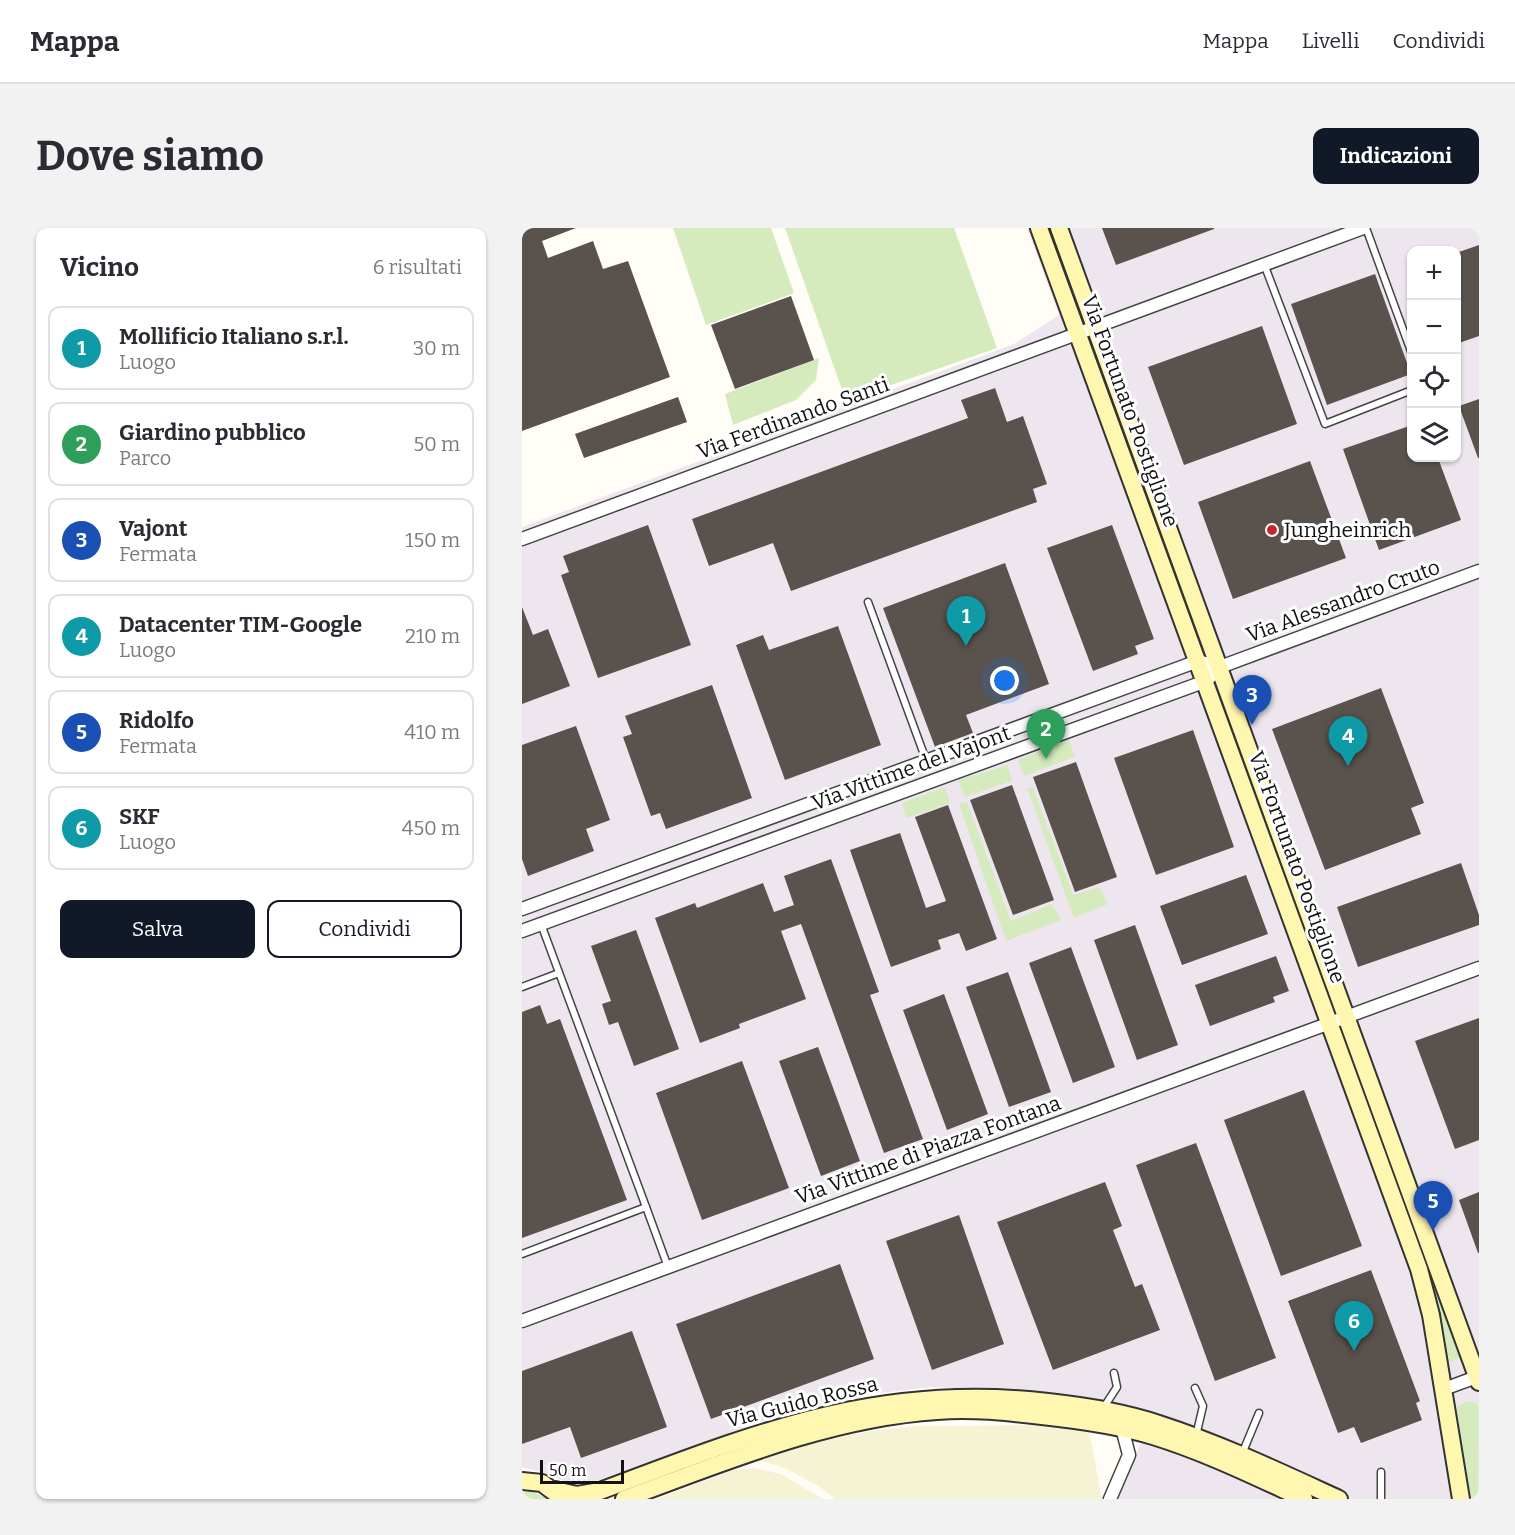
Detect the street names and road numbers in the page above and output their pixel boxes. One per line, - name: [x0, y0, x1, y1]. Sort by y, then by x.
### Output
- street label: Via Fortunato Postiglione: [1076, 291, 1184, 531]
- street label: Via Ferdinando Santi: [693, 371, 893, 465]
- street label: Via Alessandro Cruto: [1243, 554, 1443, 648]
- street label: Via Vittime del Vajont: [808, 720, 1014, 816]
- street label: Via Fortunato Postiglione: [1243, 747, 1351, 987]
- street label: Via Vittime di Piazza Fontana: [792, 1090, 1065, 1210]
- street label: Via Guido Rossa: [723, 1370, 881, 1433]

